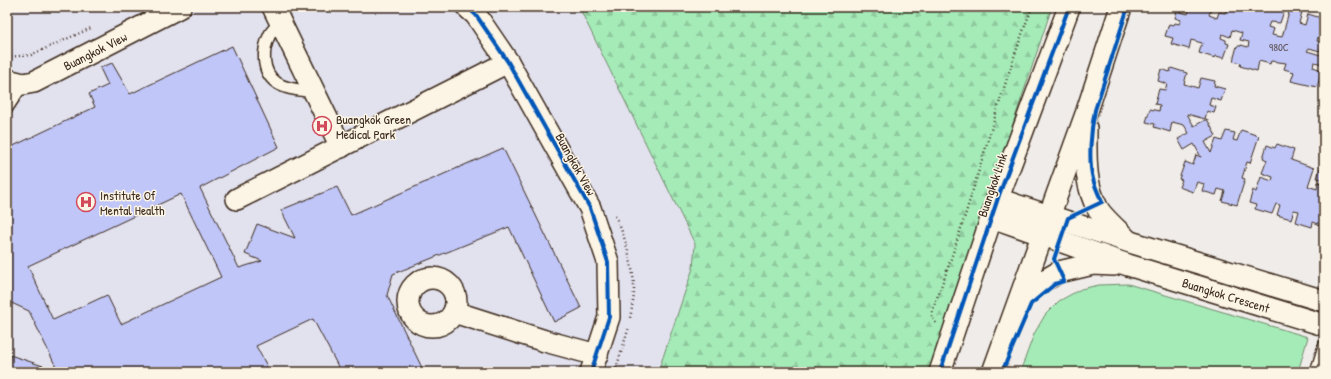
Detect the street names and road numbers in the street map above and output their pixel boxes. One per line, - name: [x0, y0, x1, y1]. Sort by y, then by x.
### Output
- street label: Buangkok View: [60, 27, 130, 75]
- street label: Buangkok View: [551, 129, 601, 199]
- street label: Buangkok Link: [973, 150, 1012, 219]
- street label: Buangkok Crescent: [1180, 273, 1272, 317]

